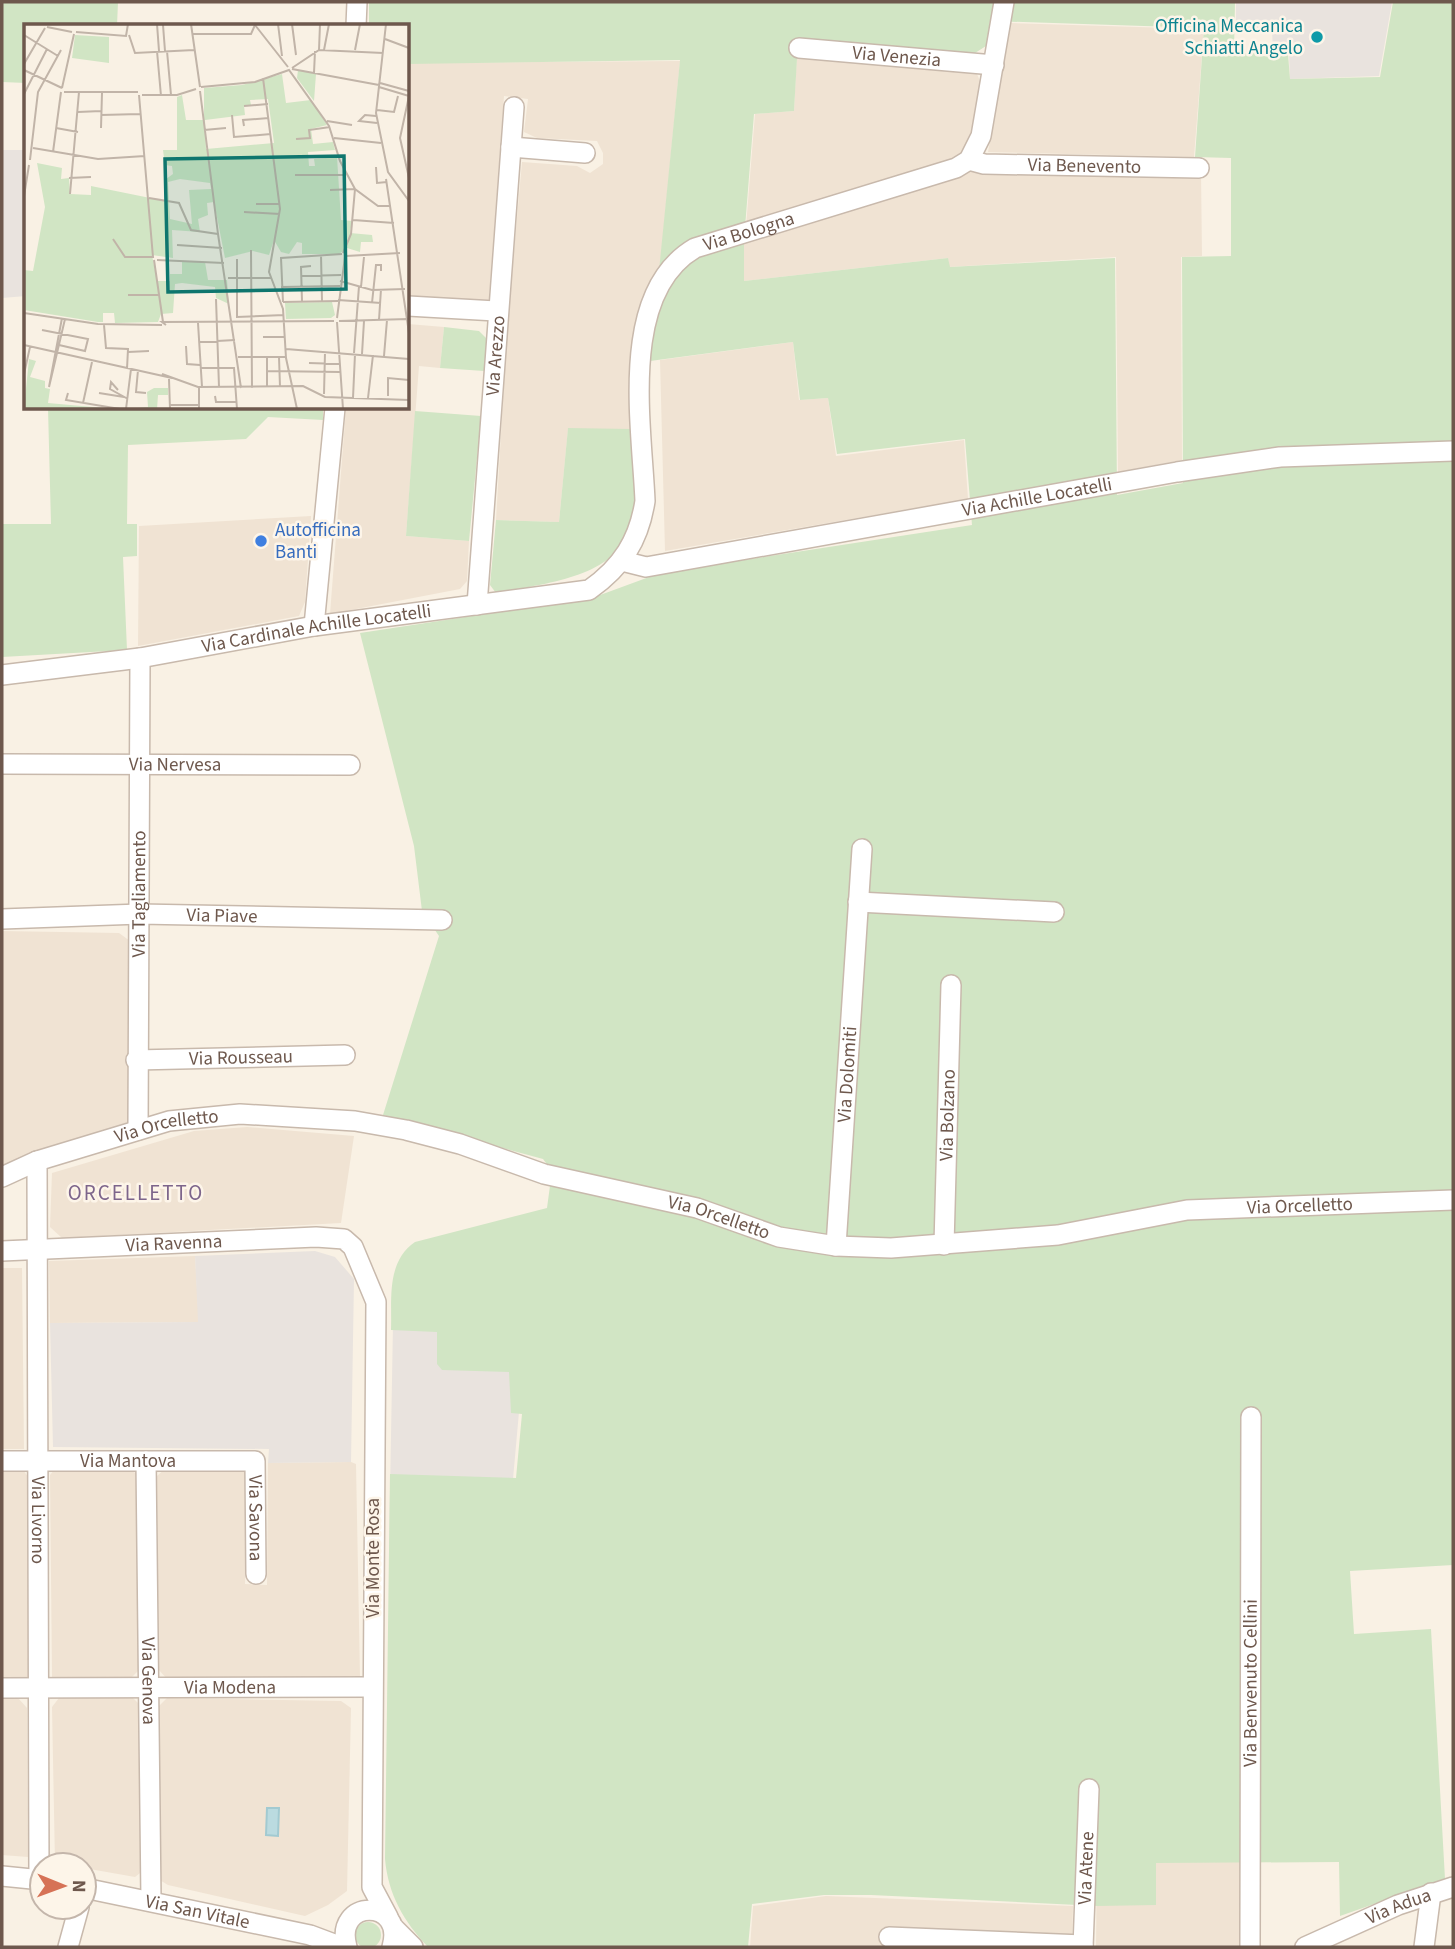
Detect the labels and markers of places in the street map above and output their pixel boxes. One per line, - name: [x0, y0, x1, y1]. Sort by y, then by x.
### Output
- place label: Officina Meccanica Schiatti Angelo: [1155, 13, 1303, 62]
- marker: Officina Meccanica Schiatti Angelo: [1309, 29, 1325, 45]
- place label: Autofficina Banti: [275, 517, 361, 566]
- marker: Autofficina Banti: [253, 533, 269, 549]

